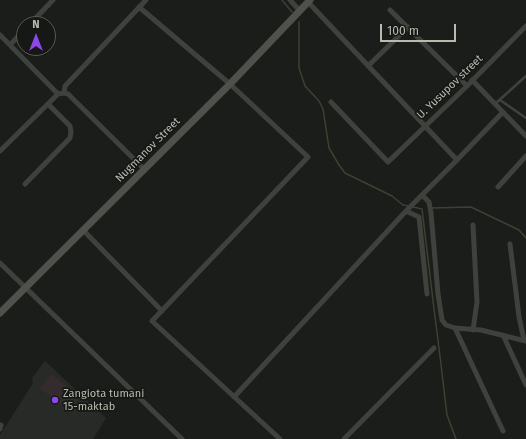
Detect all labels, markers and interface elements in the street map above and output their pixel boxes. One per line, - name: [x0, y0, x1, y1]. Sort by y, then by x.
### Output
- north arrow: [16, 16, 56, 56]
- scale bar: [382, 16, 458, 42]
- text: N: [32, 18, 40, 31]
- text: 100 m: [387, 24, 419, 38]
- street label: U. Yusupov street: [414, 52, 486, 122]
- street label: Nugmanov Street: [113, 115, 183, 185]
- place label: Zangiota tumani 15-maktab: [63, 387, 144, 413]
- marker: Zangiota tumani 15-maktab: [50, 395, 60, 405]

